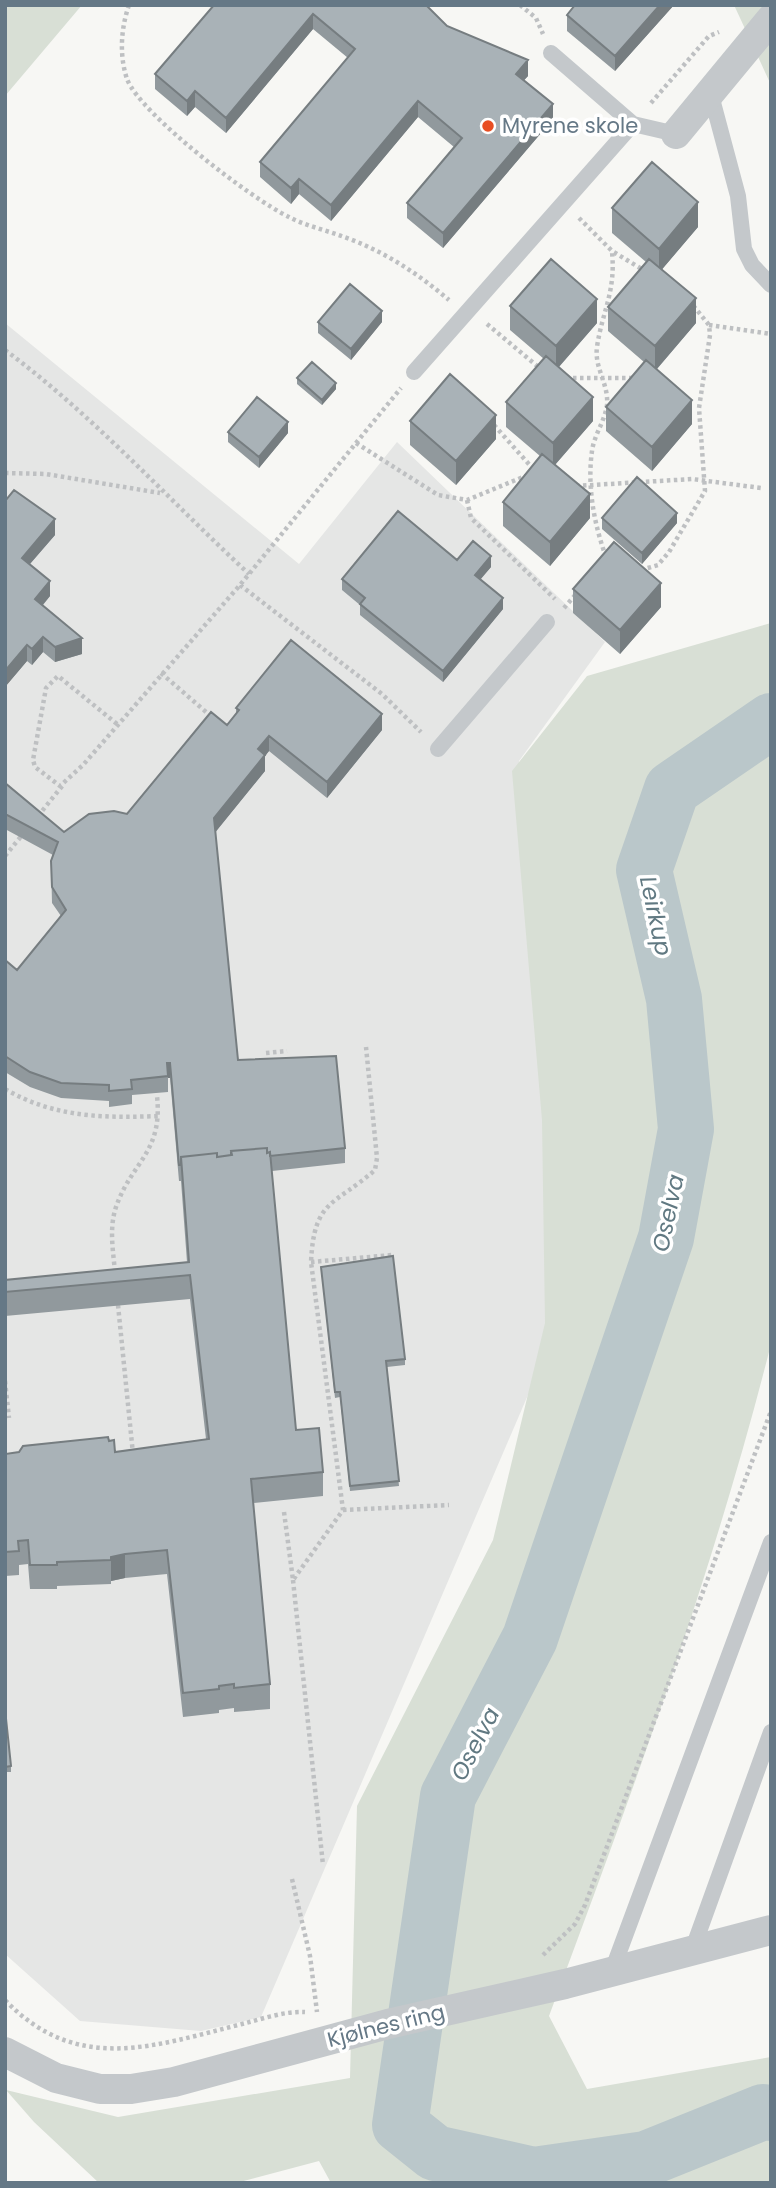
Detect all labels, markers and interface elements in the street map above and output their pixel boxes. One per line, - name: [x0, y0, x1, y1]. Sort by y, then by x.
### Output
- place label: Myrene skole: [502, 111, 638, 140]
- marker: Myrene skole: [480, 118, 496, 134]
- water label: Leirkup: [632, 873, 680, 959]
- water label: Oselva: [644, 1171, 692, 1255]
- water label: Oselva: [443, 1702, 507, 1786]
- street label: Kjølnes ring: [324, 1997, 448, 2054]

